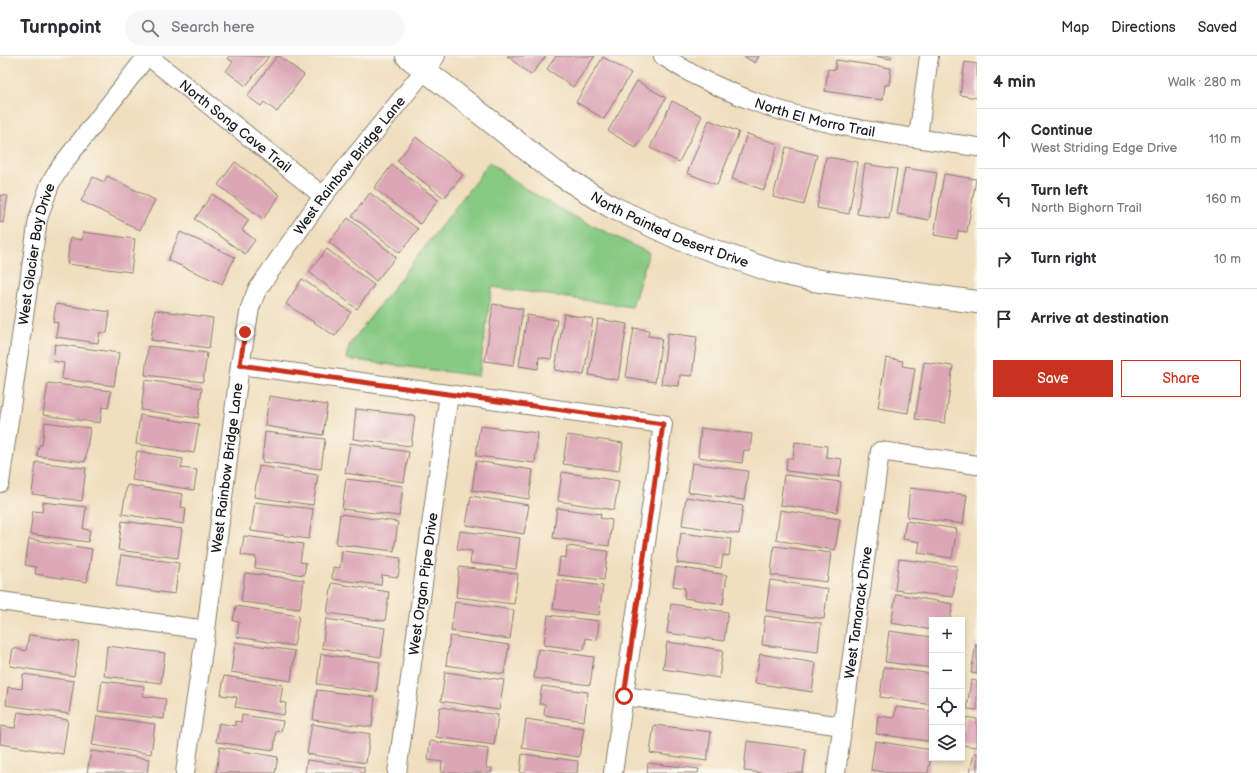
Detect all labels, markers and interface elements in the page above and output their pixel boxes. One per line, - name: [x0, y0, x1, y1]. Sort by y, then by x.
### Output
- search box: [125, 10, 405, 46]
- text: Turnpoint: [20, 16, 101, 39]
- icon: search: [139, 17, 161, 39]
- text: Search here: [171, 18, 254, 37]
- text: Map: [1061, 19, 1089, 36]
- text: Directions: [1111, 19, 1176, 36]
- text: Saved: [1198, 19, 1237, 36]
- text: 4 min: [993, 72, 1036, 92]
- text: Walk · 280 m: [1168, 74, 1241, 90]
- street label: North Song Cave Trail: [176, 76, 295, 176]
- street label: West Rainbow Bridge Lane: [290, 93, 409, 238]
- street label: North El Morro Trail: [752, 94, 876, 141]
- text: Continue: [1031, 121, 1093, 140]
- icon: ahead: [993, 128, 1015, 150]
- text: 110 m: [1209, 131, 1241, 147]
- text: West Striding Edge Drive: [1031, 140, 1177, 156]
- street label: West Glacier Bay Drive: [15, 181, 59, 326]
- text: Turn left: [1031, 181, 1088, 200]
- street label: North Painted Desert Drive: [587, 188, 751, 271]
- icon: left: [993, 188, 1015, 210]
- text: 160 m: [1206, 191, 1241, 207]
- text: North Bighorn Trail: [1031, 200, 1142, 216]
- icon: right: [993, 248, 1015, 270]
- text: Turn right: [1031, 249, 1096, 268]
- text: 10 m: [1214, 251, 1241, 267]
- icon: arrive: [993, 308, 1015, 330]
- text: Arrive at destination: [1031, 309, 1169, 328]
- route end: [236, 323, 254, 341]
- button: Save: [993, 360, 1113, 397]
- button: Share: [1121, 360, 1241, 397]
- street label: West Rainbow Bridge Lane: [208, 382, 247, 554]
- street label: West Organ Pipe Drive: [405, 511, 442, 656]
- street label: West Tamarack Drive: [841, 545, 876, 680]
- map controls: [929, 617, 965, 761]
- button: +: [929, 617, 965, 653]
- button: −: [929, 653, 965, 689]
- route start: [615, 687, 633, 705]
- button: locate: [929, 689, 965, 725]
- button: layers: [929, 725, 965, 761]

